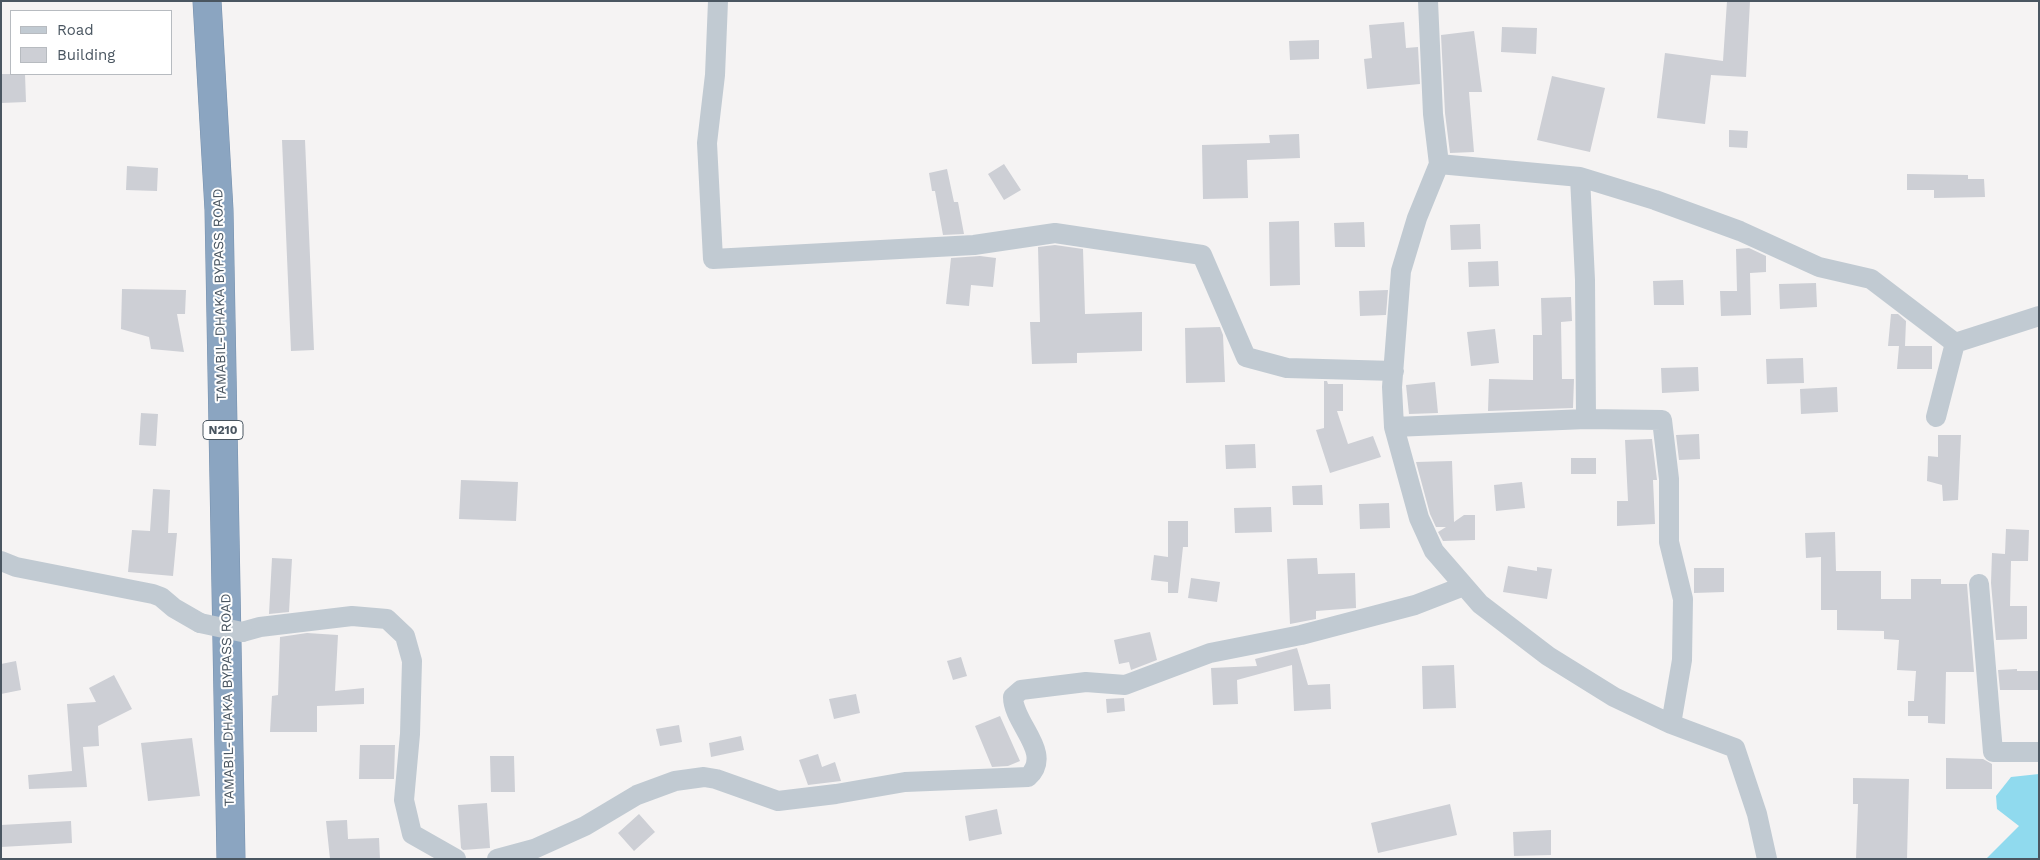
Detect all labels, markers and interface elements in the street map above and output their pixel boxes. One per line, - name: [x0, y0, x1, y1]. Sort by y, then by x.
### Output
- legend: [10, 10, 172, 75]
- text: Road: [57, 21, 94, 39]
- text: Building: [57, 46, 115, 64]
- street label: TAMABIL-DHAKA BYPASS ROAD: [210, 188, 230, 402]
- road number: N210: [203, 420, 243, 440]
- street label: TAMABIL-DHAKA BYPASS ROAD: [218, 593, 238, 807]

